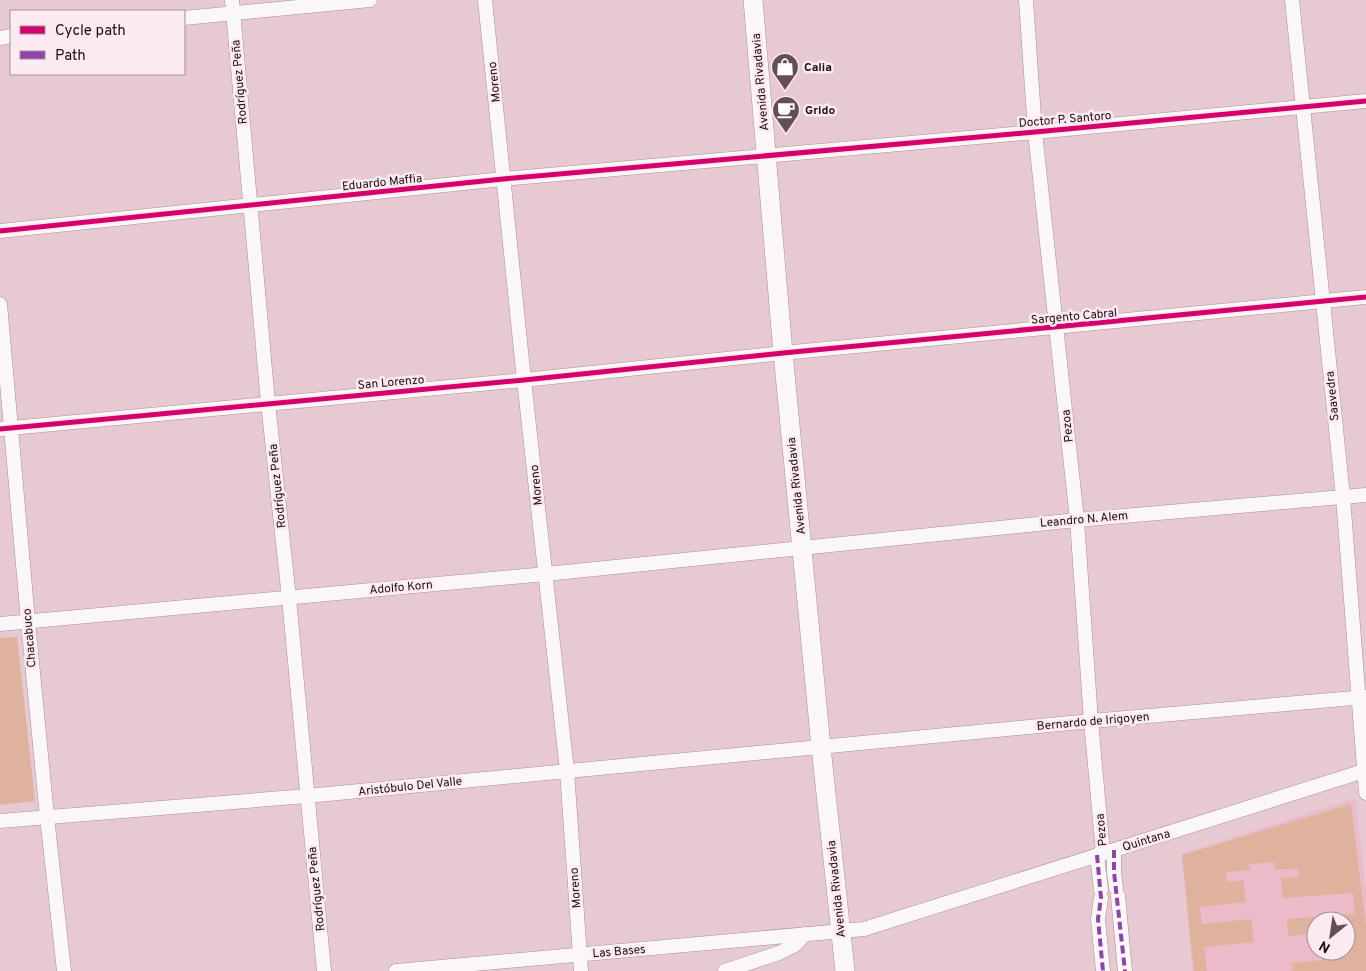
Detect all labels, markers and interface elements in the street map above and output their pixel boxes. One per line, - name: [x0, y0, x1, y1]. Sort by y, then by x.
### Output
- legend: [10, 10, 185, 75]
- text: Cycle path: [55, 22, 126, 41]
- street label: Avenida Rivadavia: [749, 32, 773, 131]
- street label: Rodríguez Peña: [228, 39, 252, 125]
- text: Path: [55, 47, 86, 66]
- shop icon: Calia: [770, 52, 800, 91]
- street label: Moreno: [485, 60, 505, 103]
- place label: Calia: [804, 60, 832, 76]
- cafe icon: Grido: [771, 95, 801, 134]
- place label: Grido: [805, 103, 835, 119]
- street label: Doctor P. Santoro: [1018, 108, 1113, 132]
- street label: Eduardo Maffia: [341, 171, 423, 195]
- street label: Sargento Cabral: [1030, 305, 1118, 329]
- street label: Saavedra: [1322, 370, 1344, 422]
- street label: San Lorenzo: [357, 372, 425, 394]
- street label: Pezoa: [1058, 409, 1078, 443]
- street label: Avenida Rivadavia: [784, 436, 810, 535]
- street label: Rodríguez Peña: [266, 443, 290, 529]
- street label: Moreno: [527, 463, 547, 506]
- street label: Leandro N. Alem: [1039, 508, 1129, 532]
- street label: Adolfo Korn: [369, 577, 433, 599]
- street label: Chacabuco: [19, 607, 41, 668]
- street label: Bernardo de Irigoyen: [1036, 709, 1150, 735]
- street label: Aristóbulo Del Valle: [357, 774, 463, 800]
- street label: Pezoa: [1093, 813, 1111, 847]
- street label: Quintana: [1120, 826, 1172, 856]
- street label: Avenida Rivadavia: [824, 839, 850, 938]
- street label: Rodríguez Peña: [305, 846, 329, 932]
- street label: Moreno: [567, 867, 585, 909]
- north arrow: [1306, 911, 1356, 961]
- text: N: [1317, 936, 1334, 956]
- street label: Las Bases: [592, 942, 646, 962]

